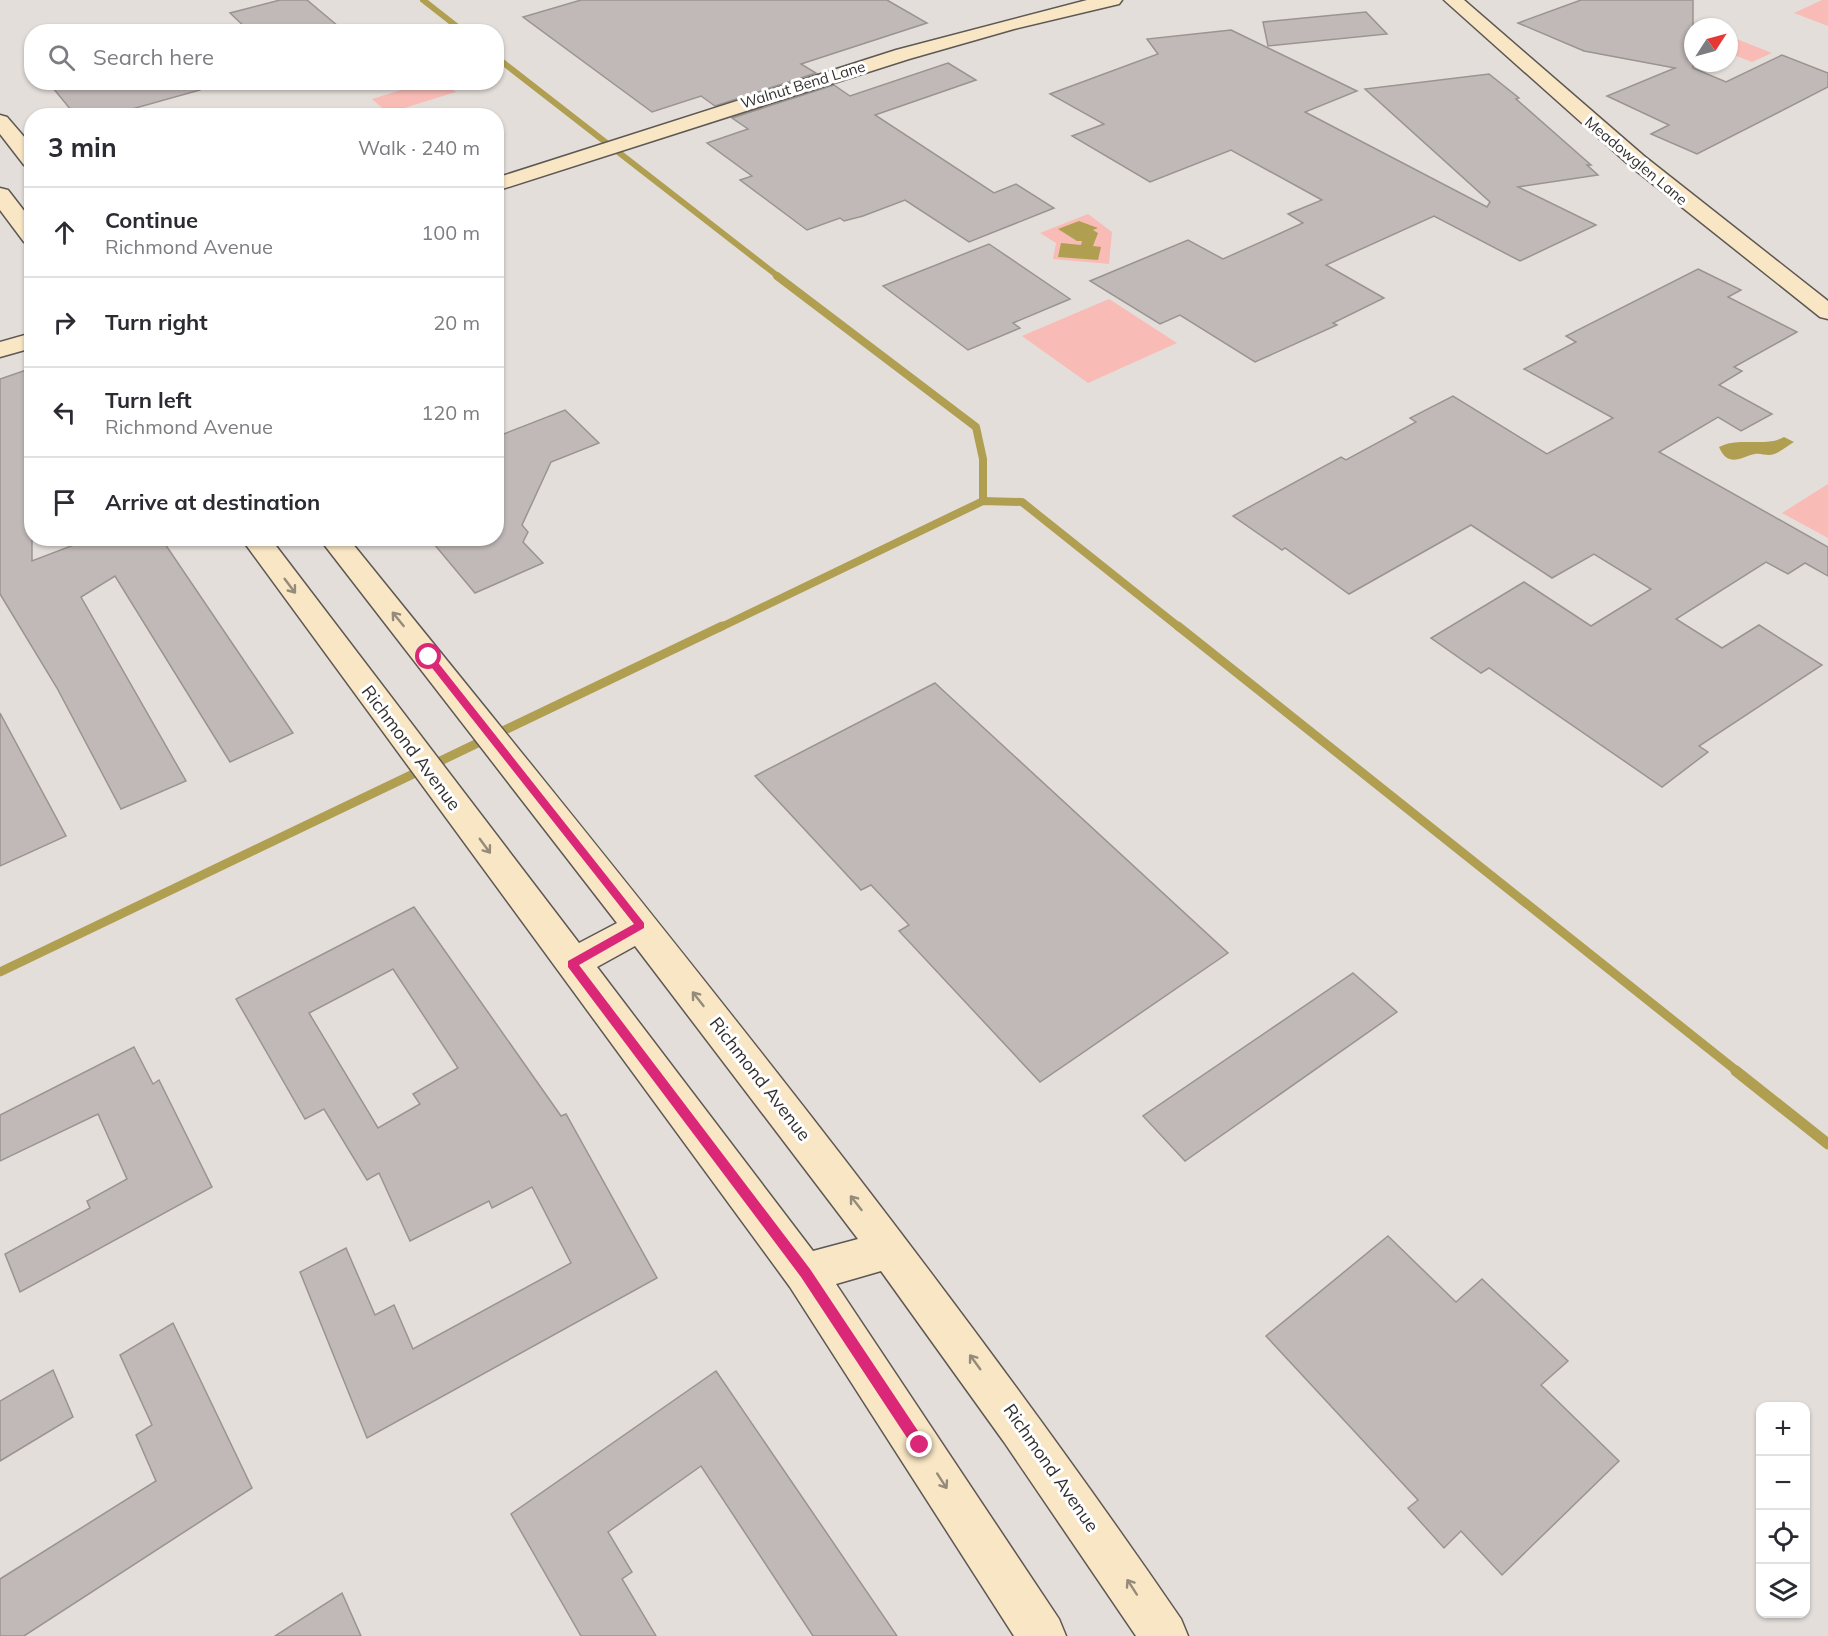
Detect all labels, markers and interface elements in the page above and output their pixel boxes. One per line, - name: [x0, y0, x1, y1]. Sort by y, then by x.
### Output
- north arrow: [1684, 18, 1738, 72]
- search box: [24, 24, 504, 90]
- icon: search: [45, 41, 78, 74]
- text: Search here: [93, 43, 214, 71]
- street label: Walnut Bend Lane: [738, 57, 867, 112]
- street label: Meadowglen Lane: [1581, 112, 1691, 209]
- text: 3 min: [48, 131, 117, 164]
- text: Walk · 240 m: [358, 135, 480, 160]
- text: Continue: [105, 206, 198, 234]
- icon: ahead: [48, 216, 81, 249]
- text: 100 m: [421, 220, 480, 245]
- text: Richmond Avenue: [105, 234, 273, 259]
- icon: right: [48, 306, 81, 339]
- text: Turn right: [105, 308, 208, 336]
- text: 20 m: [433, 310, 480, 335]
- text: Turn left: [105, 386, 192, 414]
- icon: left: [48, 396, 81, 429]
- text: 120 m: [421, 400, 480, 425]
- text: Richmond Avenue: [105, 414, 273, 439]
- icon: arrive: [48, 486, 81, 519]
- text: Arrive at destination: [105, 488, 320, 516]
- one-way arrow: [284, 577, 296, 593]
- one-way arrow: [392, 611, 405, 627]
- route start: [415, 643, 441, 669]
- street label: Richmond Avenue: [357, 680, 466, 815]
- one-way arrow: [478, 837, 491, 853]
- one-way arrow: [692, 992, 704, 1008]
- street label: Richmond Avenue: [705, 1012, 816, 1145]
- one-way arrow: [850, 1195, 863, 1211]
- one-way arrow: [969, 1354, 981, 1370]
- street label: Richmond Avenue: [999, 1399, 1104, 1536]
- map controls: [1756, 1402, 1810, 1618]
- button: +: [1756, 1402, 1810, 1456]
- route end: [906, 1431, 932, 1457]
- button: −: [1756, 1456, 1810, 1510]
- one-way arrow: [937, 1472, 949, 1489]
- button: locate: [1756, 1510, 1810, 1564]
- button: layers: [1756, 1564, 1810, 1618]
- one-way arrow: [1126, 1579, 1138, 1596]

